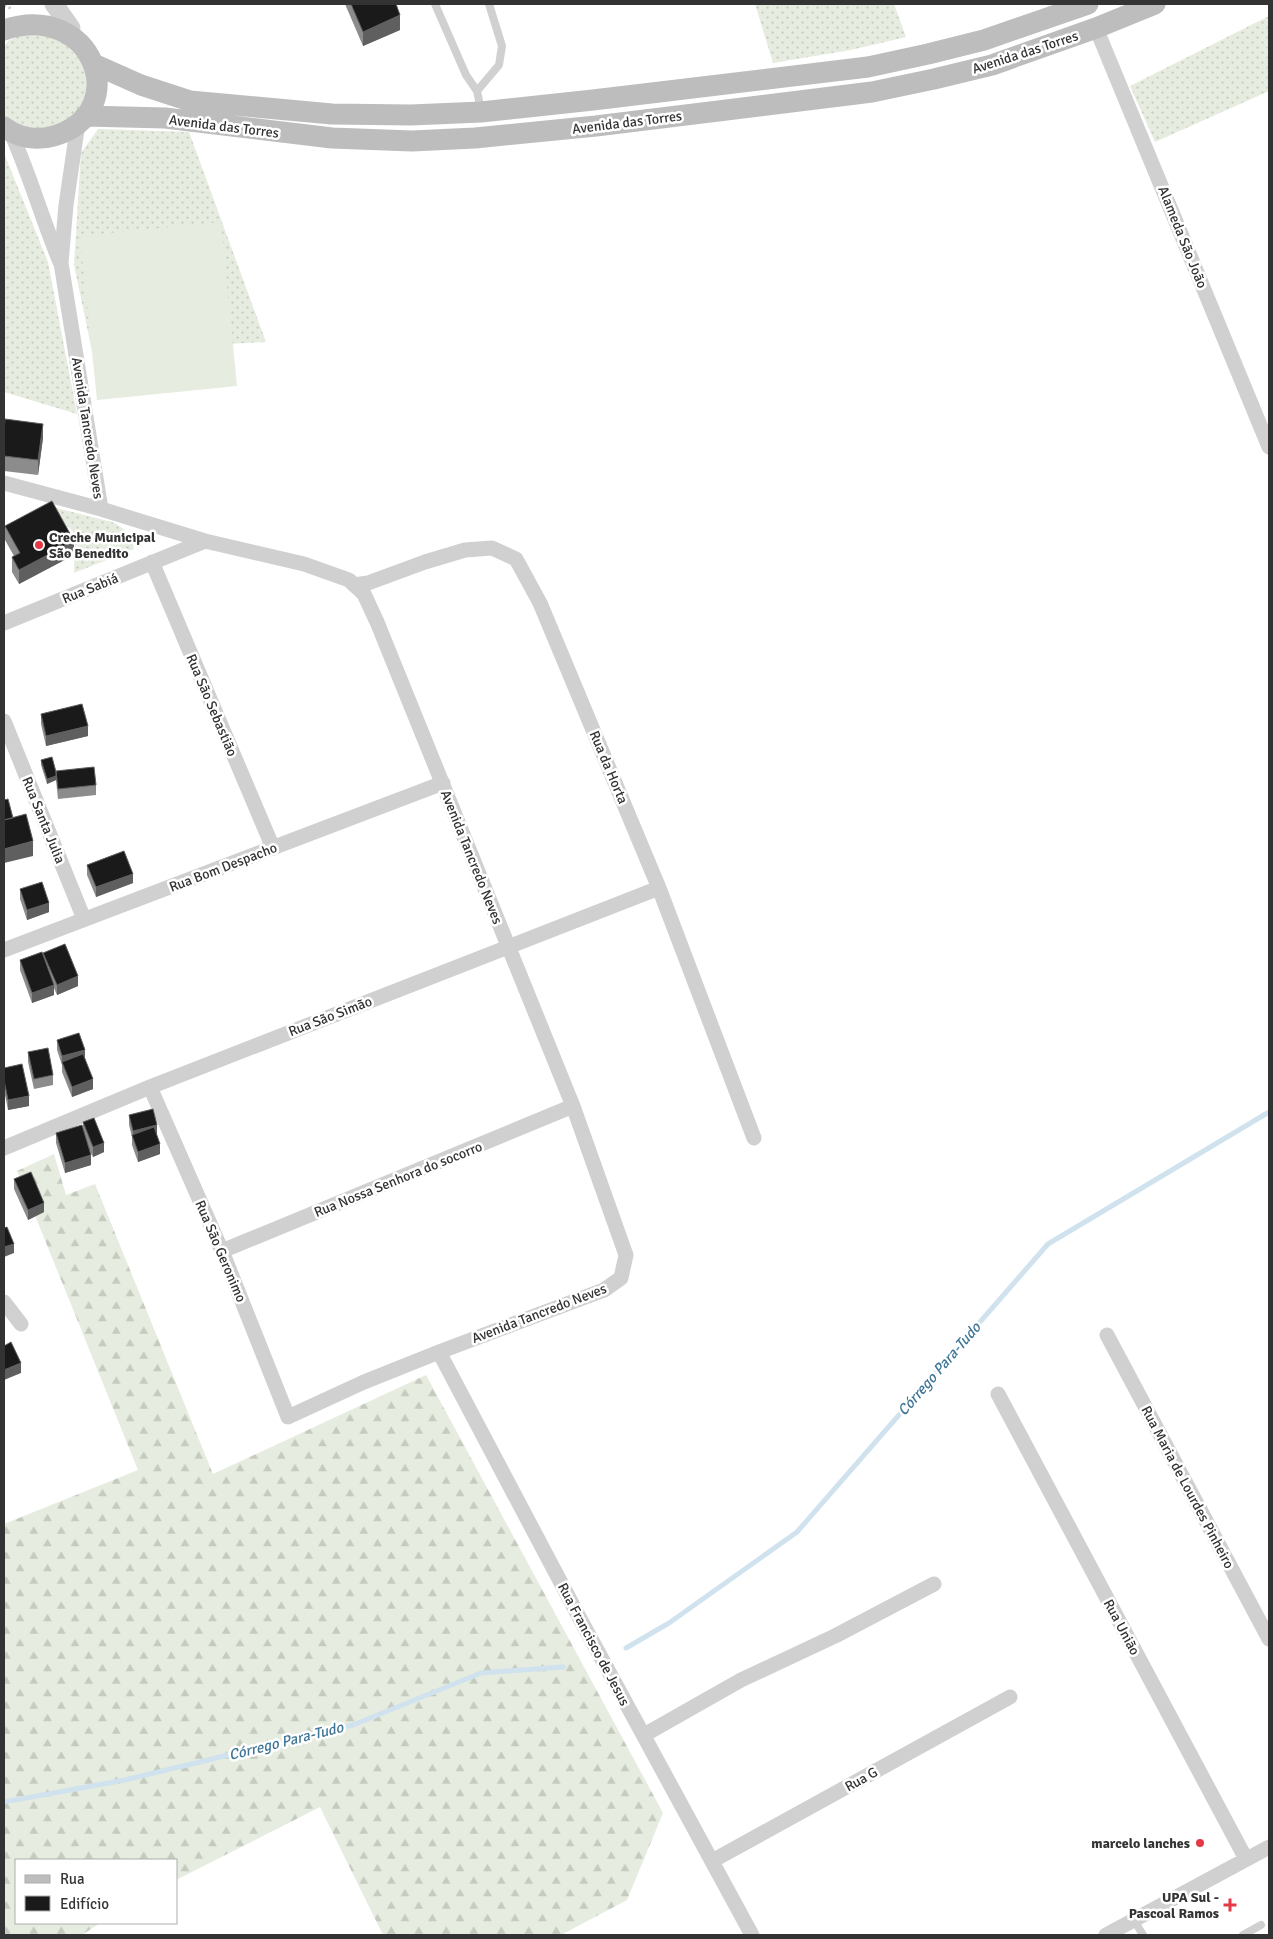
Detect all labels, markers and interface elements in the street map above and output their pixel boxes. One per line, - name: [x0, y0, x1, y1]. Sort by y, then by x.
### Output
- street label: Avenida das Torres: [970, 27, 1080, 78]
- street label: Avenida das Torres: [571, 107, 683, 138]
- street label: Avenida das Torres: [168, 111, 280, 142]
- street label: Alameda São João: [1154, 184, 1211, 291]
- street label: Avenida Tancredo Neves: [68, 356, 107, 500]
- place label: Creche Municipal São Benedito: [49, 529, 156, 562]
- marker: Creche Municipal São Benedito: [33, 539, 45, 551]
- street label: Rua Sabiá: [60, 570, 121, 607]
- street label: Rua São Sebastião: [182, 651, 241, 759]
- street label: Rua da Horta: [586, 728, 632, 806]
- street label: Rua Santa Julia: [18, 774, 69, 866]
- street label: Avenida Tancredo Neves: [437, 788, 506, 927]
- street label: Rua Bom Despacho: [167, 839, 279, 896]
- street label: Rua São Simão: [286, 993, 374, 1040]
- street label: Rua Nossa Senhora do socorro: [312, 1138, 485, 1221]
- street label: Rua São Geronimo: [191, 1198, 250, 1305]
- street label: Avenida Tancredo Neves: [469, 1280, 609, 1347]
- water label: Córrego Para-Tudo: [894, 1318, 985, 1419]
- street label: Rua Maria de Lourdes Pinheiro: [1137, 1403, 1238, 1571]
- street label: Rua Francisco de Jesus: [554, 1580, 633, 1709]
- street label: Rua União: [1100, 1596, 1143, 1658]
- water label: Córrego Para-Tudo: [227, 1718, 346, 1764]
- street label: Rua G: [842, 1764, 881, 1795]
- place label: marcelo lanches: [1091, 1835, 1190, 1852]
- marker: marcelo lanches: [1194, 1837, 1206, 1849]
- legend: [15, 1859, 178, 1924]
- text: Rua: [60, 1870, 85, 1888]
- place label: UPA Sul - Pascoal Ramos: [1129, 1889, 1219, 1922]
- text: Edifício: [60, 1895, 109, 1913]
- marker: UPA Sul - Pascoal Ramos: [1223, 1898, 1237, 1912]

